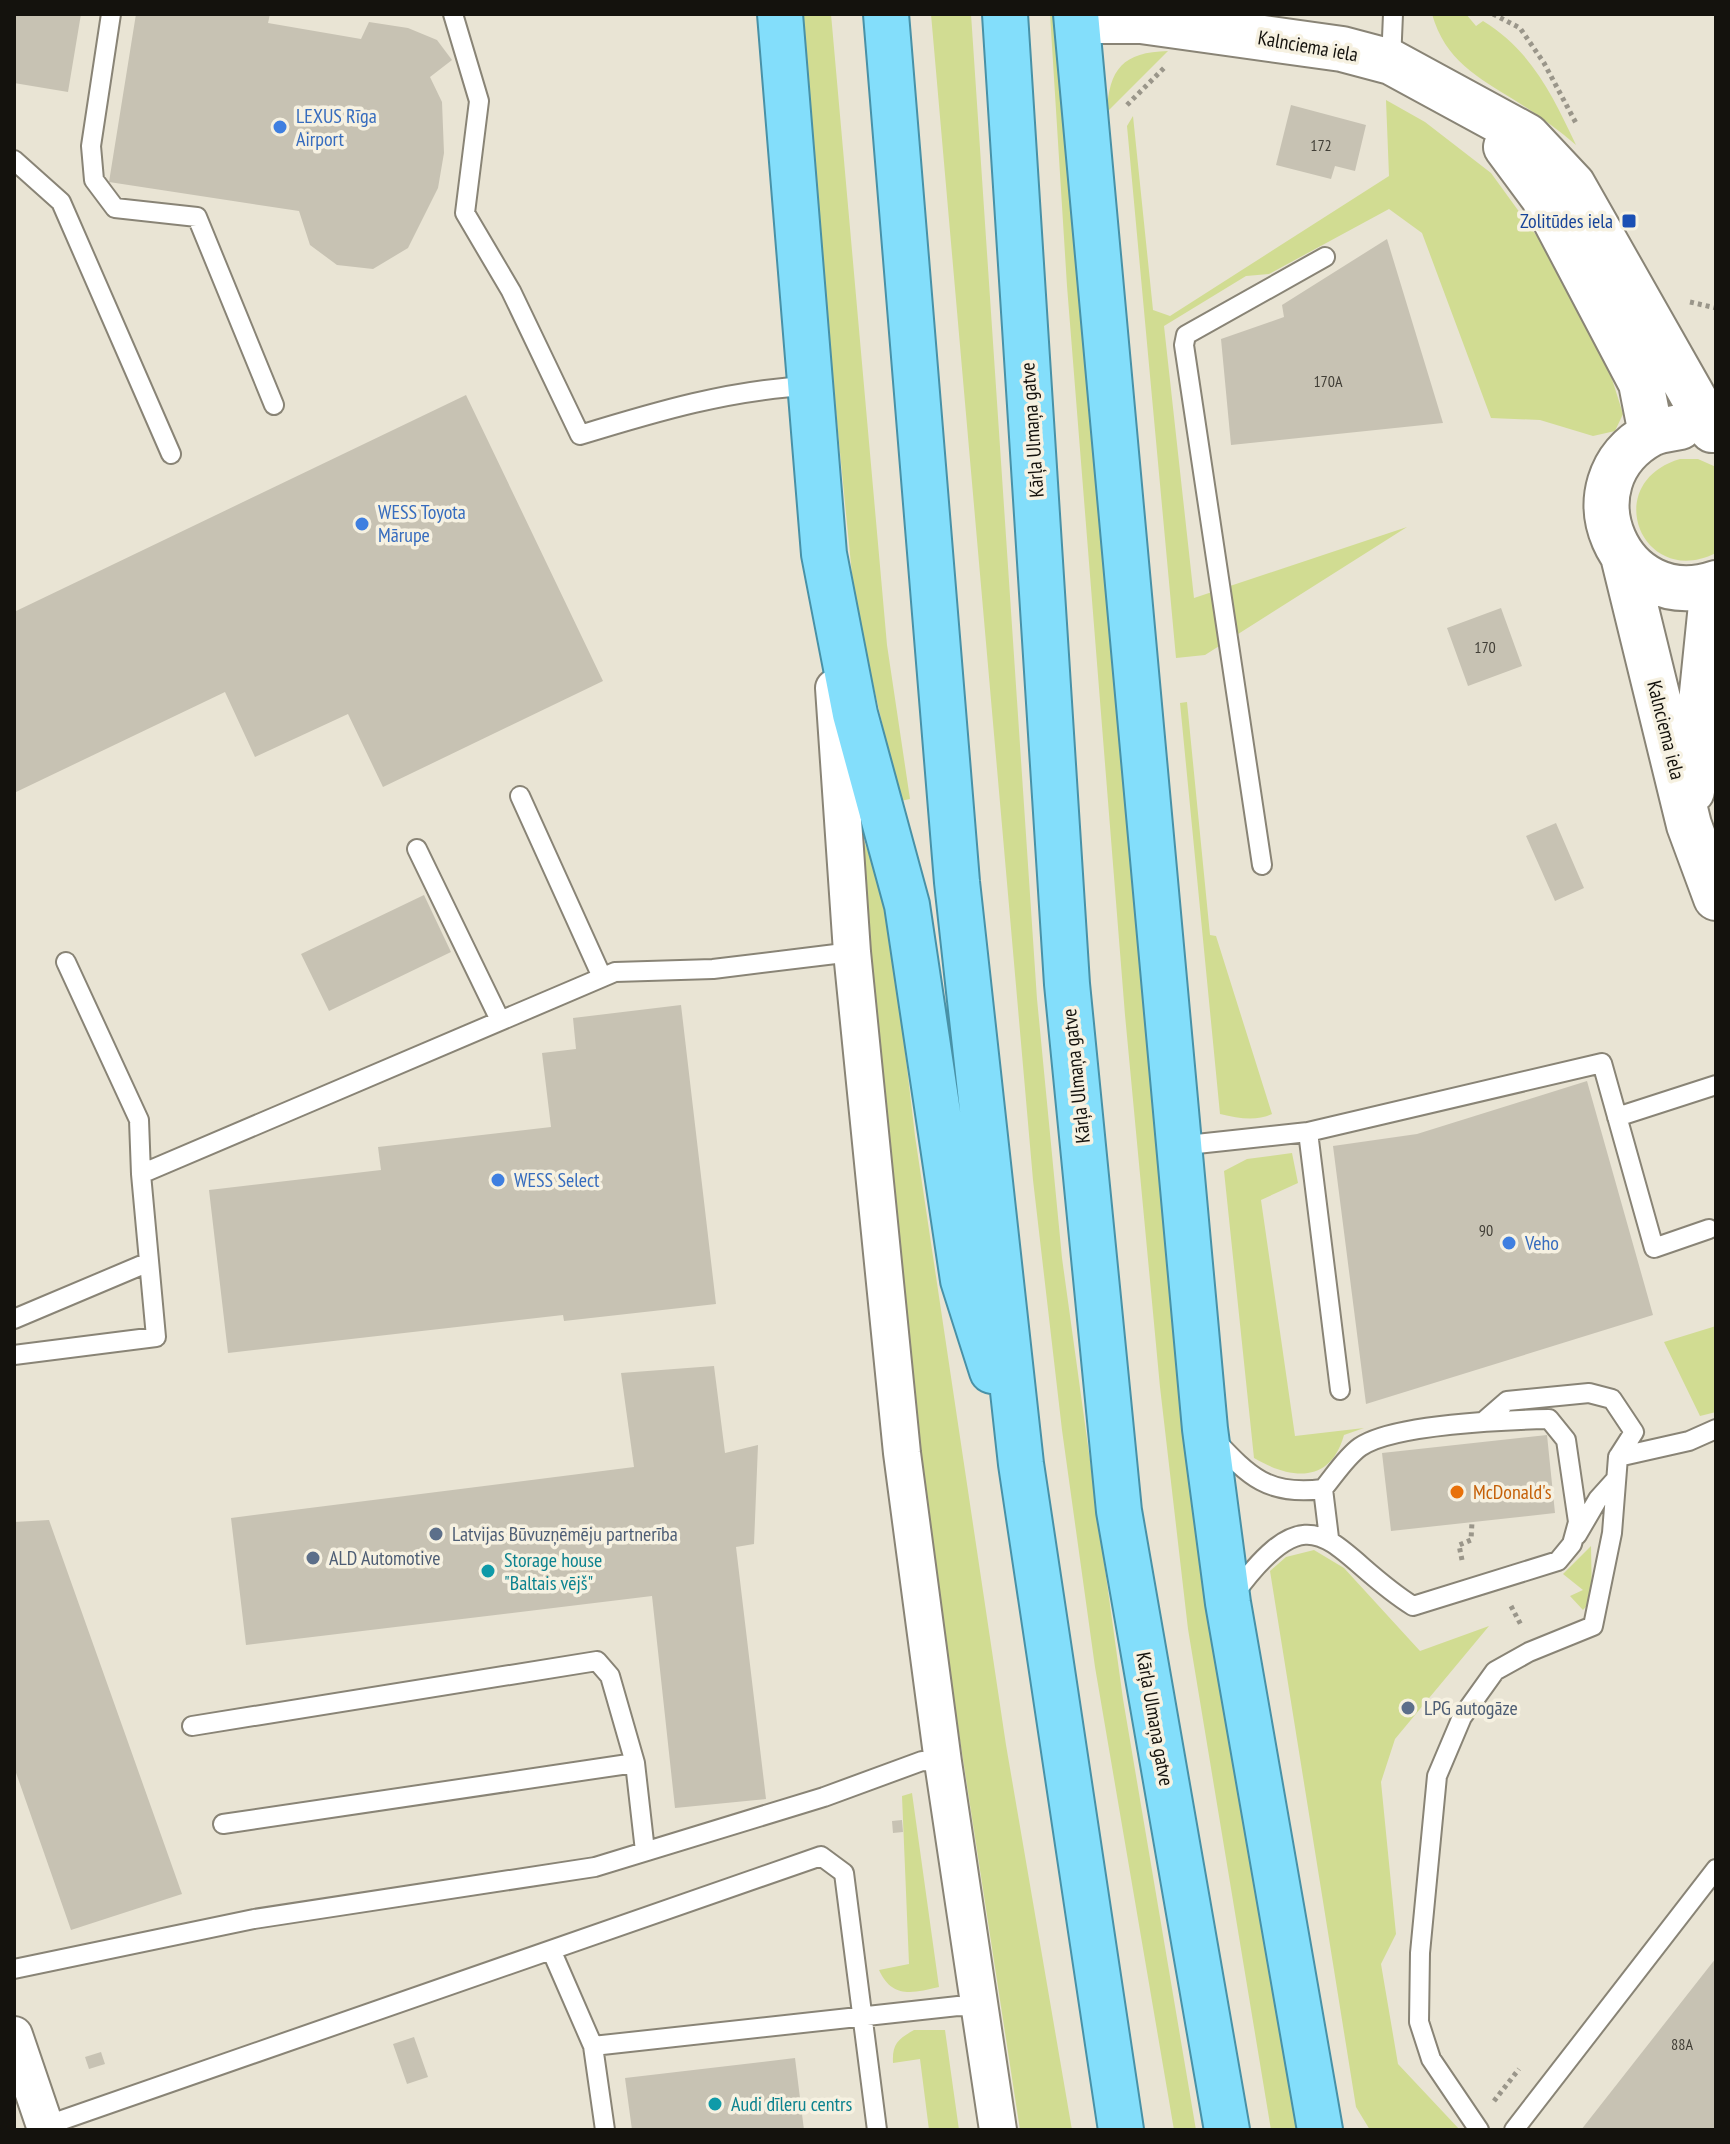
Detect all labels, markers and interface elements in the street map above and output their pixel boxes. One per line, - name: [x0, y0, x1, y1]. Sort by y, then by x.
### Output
- street label: Kalnciema iela: [1256, 24, 1360, 68]
- place label: LEXUS Rīga Airport: [296, 103, 377, 152]
- marker: LEXUS Rīga Airport: [271, 118, 289, 136]
- house number: 172: [1310, 135, 1332, 155]
- place label: Zolitūdes iela: [1520, 208, 1613, 234]
- marker: Zolitūdes iela: [1620, 212, 1638, 230]
- street label: Kārļa Ulmaņa gatve: [1014, 362, 1050, 498]
- house number: 170A: [1313, 371, 1343, 391]
- place label: WESS Toyota Mārupe: [378, 499, 466, 548]
- marker: WESS Toyota Mārupe: [353, 515, 371, 533]
- house number: 170: [1474, 637, 1496, 657]
- street label: Kalnciema iela: [1641, 678, 1691, 782]
- street label: Kārļa Ulmaņa gatve: [1056, 1007, 1096, 1145]
- place label: WESS Select: [514, 1167, 600, 1193]
- marker: WESS Select: [489, 1171, 507, 1189]
- house number: 90: [1479, 1220, 1493, 1240]
- place label: Veho: [1524, 1230, 1559, 1256]
- marker: Veho: [1500, 1234, 1518, 1252]
- place label: McDonald's: [1473, 1479, 1552, 1505]
- marker: McDonald's: [1448, 1483, 1466, 1501]
- place label: Latvijas Būvuzņēmēju partnerība: [452, 1521, 678, 1547]
- marker: Latvijas Būvuzņēmēju partnerība: [427, 1525, 445, 1543]
- place label: ALD Automotive: [329, 1545, 441, 1571]
- place label: Storage house "Baltais vējš": [504, 1547, 602, 1596]
- marker: ALD Automotive: [304, 1549, 322, 1567]
- marker: Storage house "Baltais vējš": [479, 1562, 497, 1580]
- street label: Kārļa Ulmaņa gatve: [1130, 1650, 1180, 1788]
- place label: LPG autogāze: [1424, 1695, 1518, 1721]
- marker: LPG autogāze: [1399, 1699, 1417, 1717]
- house number: 88A: [1671, 2034, 1693, 2054]
- place label: Audi dīleru centrs: [731, 2091, 852, 2117]
- marker: Audi dīleru centrs: [706, 2095, 724, 2113]

